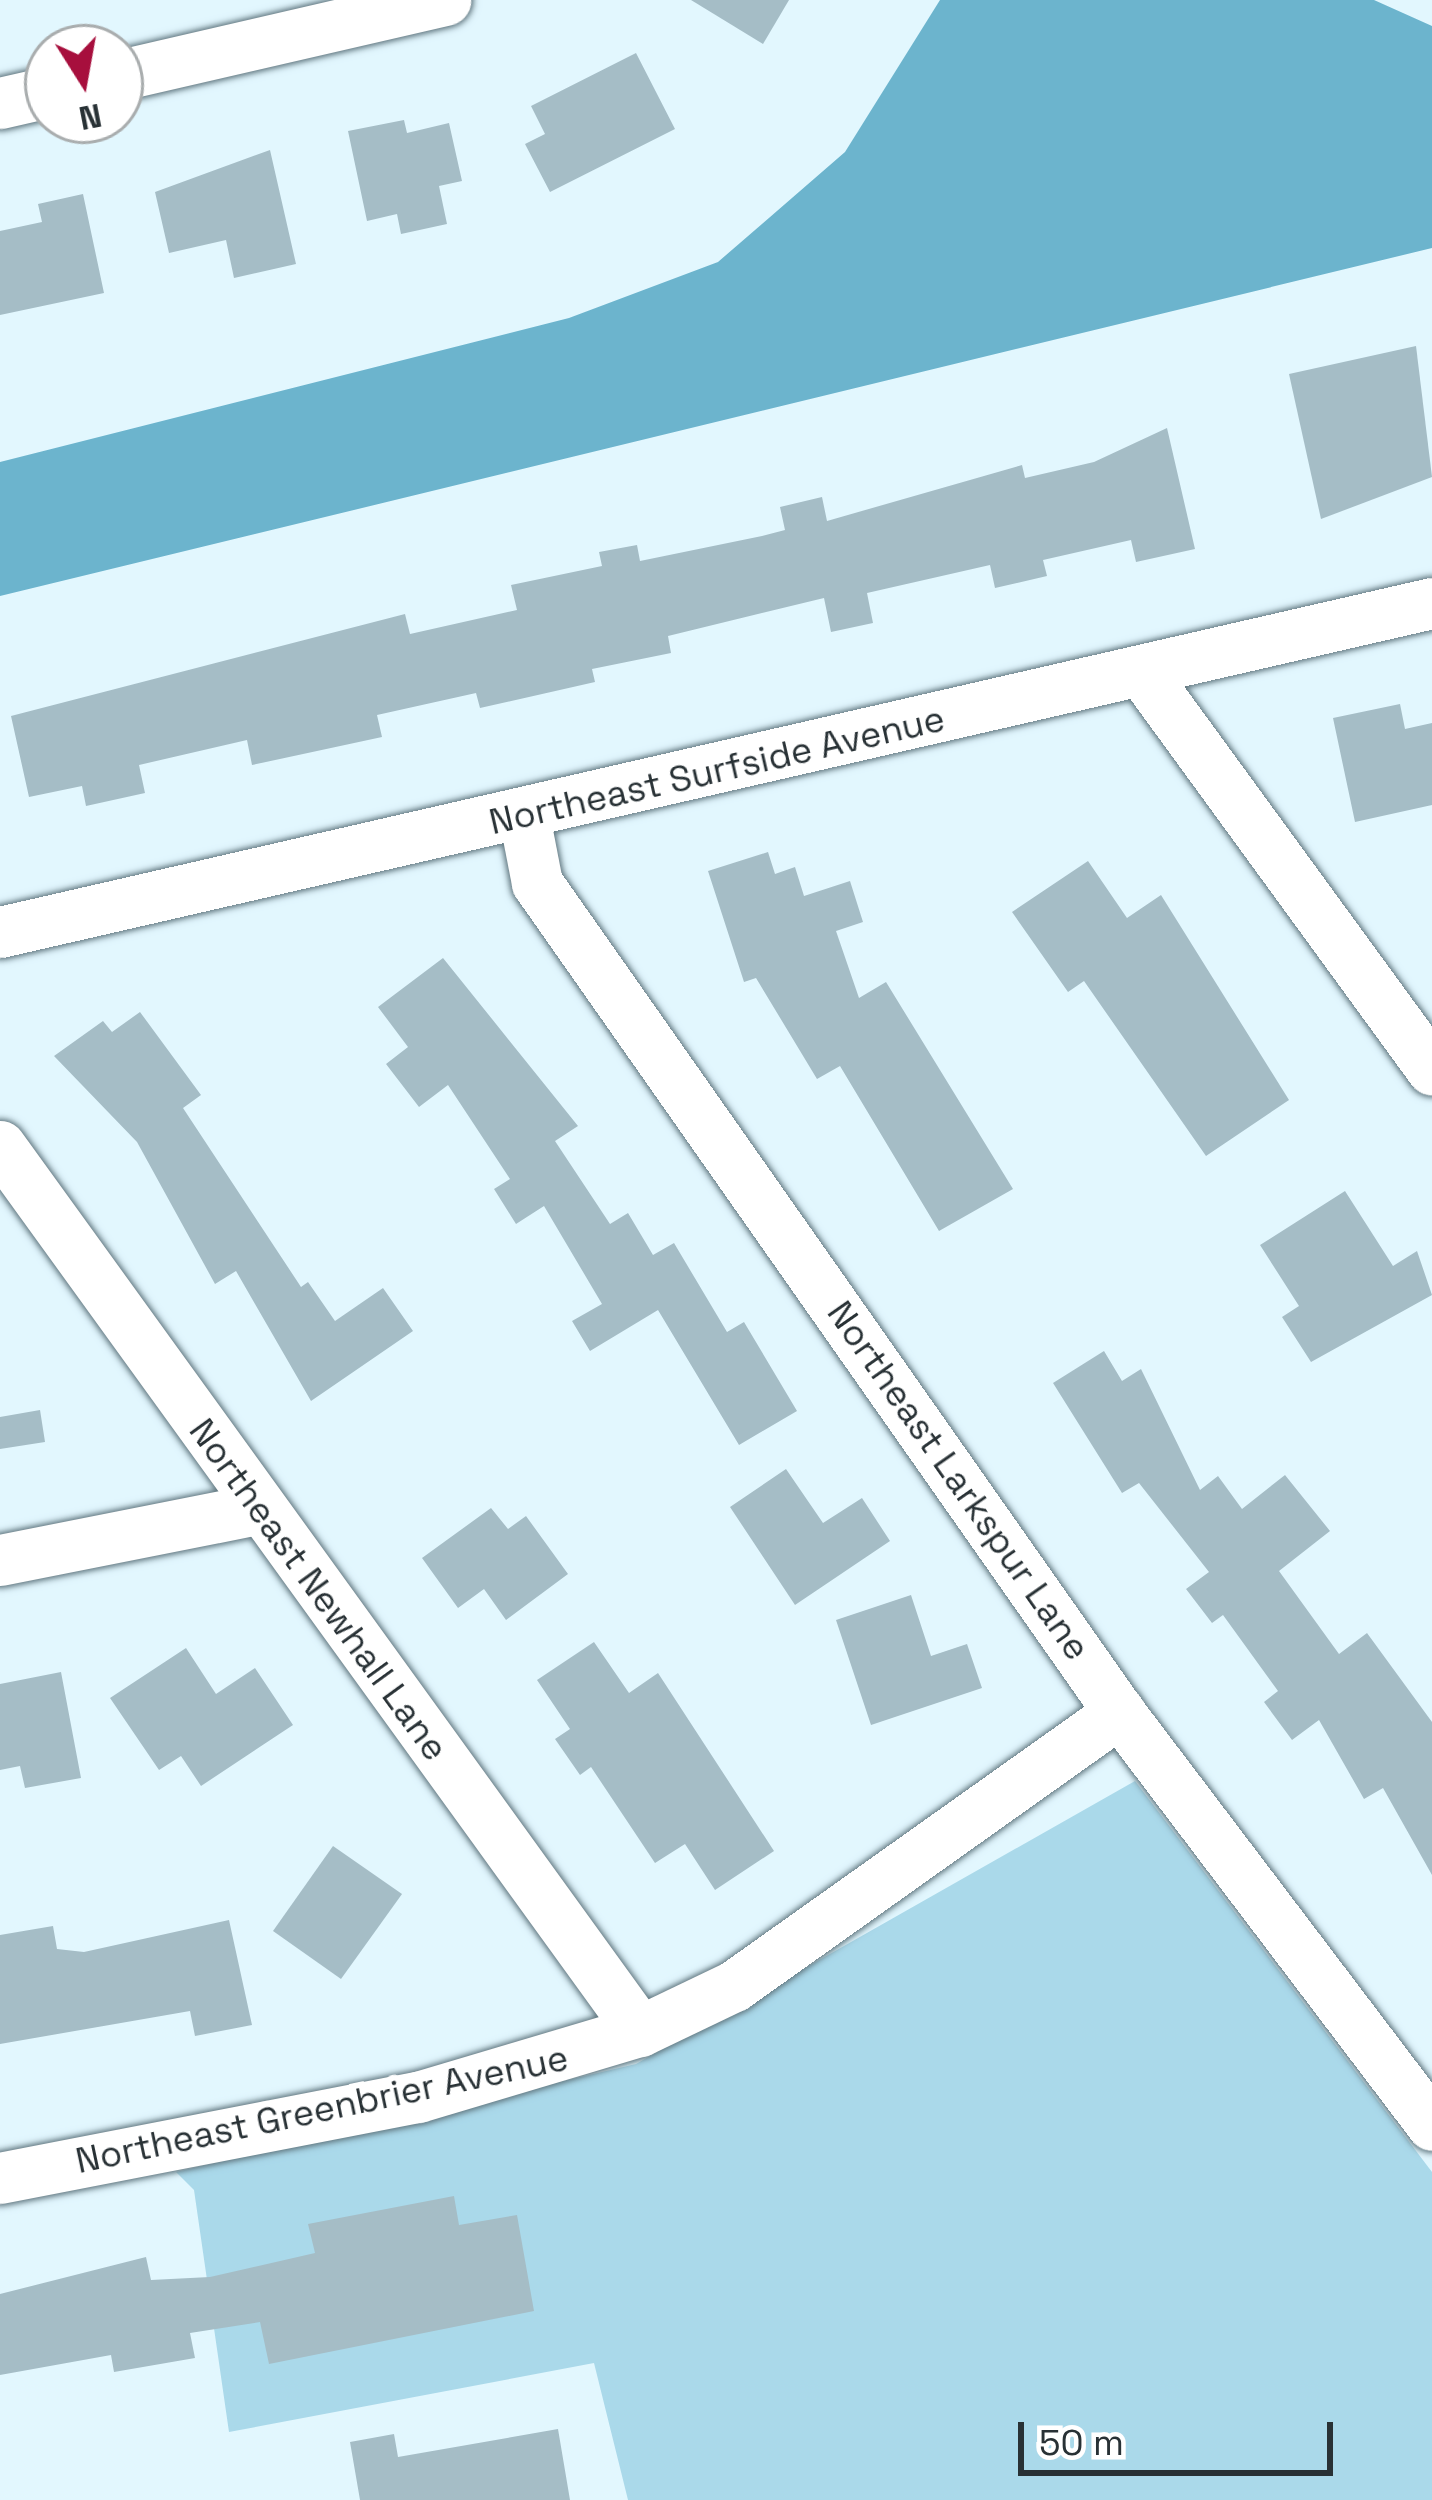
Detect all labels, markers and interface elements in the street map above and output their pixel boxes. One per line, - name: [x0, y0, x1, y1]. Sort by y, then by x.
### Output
- north arrow: [24, 24, 144, 144]
- text: N: [75, 94, 105, 139]
- street label: Northeast Surfside Avenue: [485, 697, 949, 845]
- street label: Northeast Larkspur Lane: [818, 1293, 1098, 1669]
- street label: Northeast Newhall Lane: [180, 1411, 456, 1769]
- street label: Northeast Greenbrier Avenue: [72, 2037, 572, 2183]
- scale bar: [1024, 2398, 1339, 2472]
- text: 50 m: [1039, 2420, 1124, 2466]

